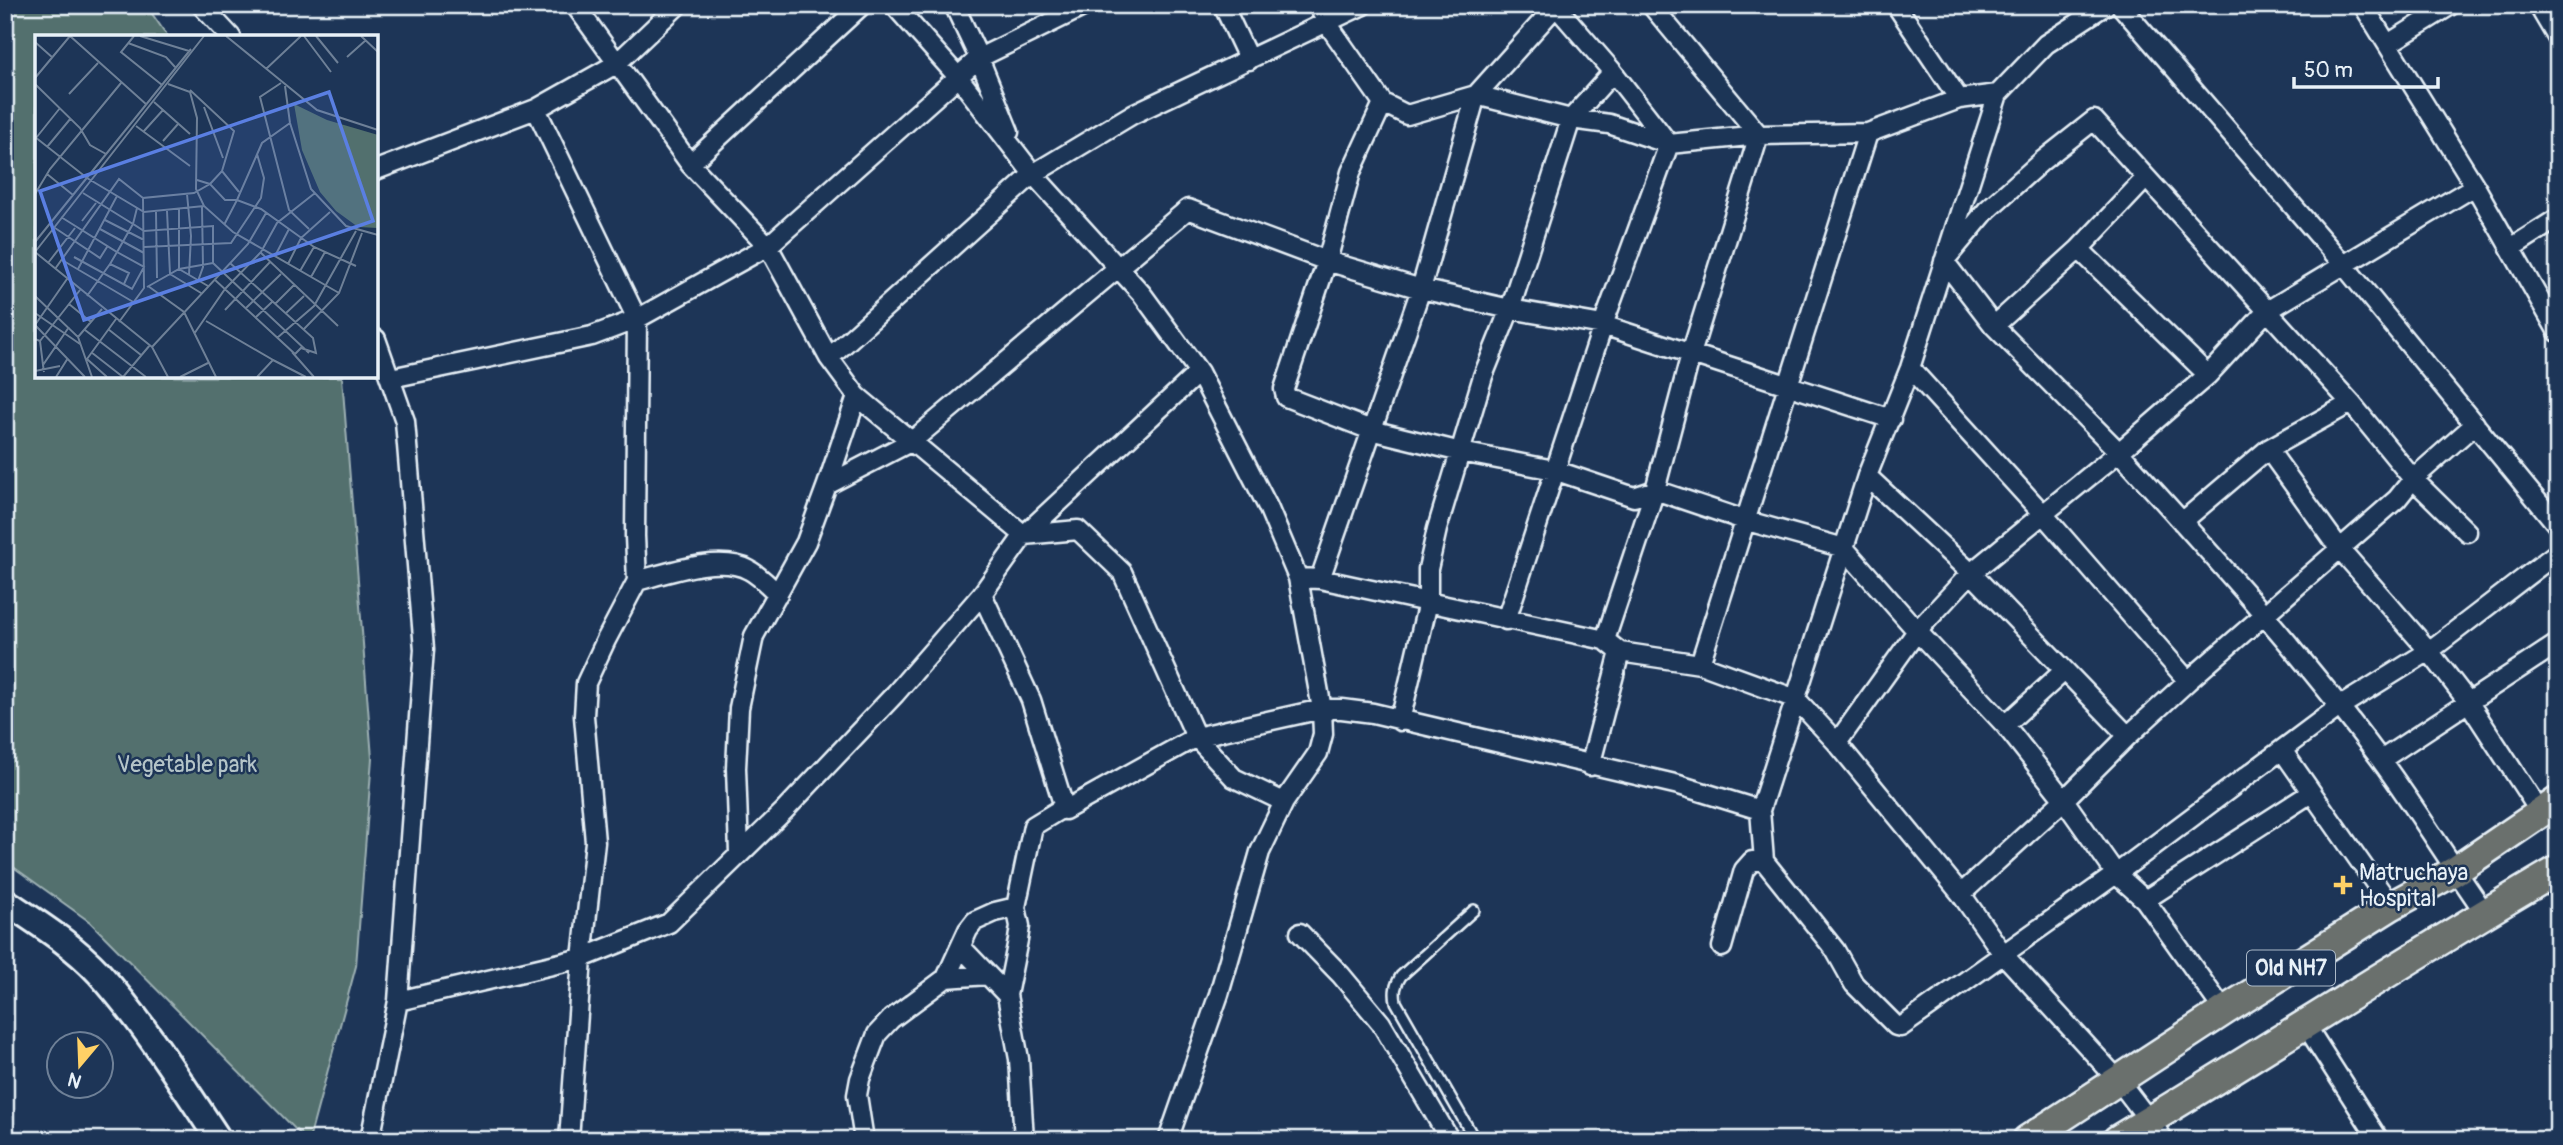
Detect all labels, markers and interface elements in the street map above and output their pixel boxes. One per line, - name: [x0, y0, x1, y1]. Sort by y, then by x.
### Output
- inset map: [35, 35, 378, 378]
- scale bar: [2294, 46, 2437, 90]
- text: 50 m: [2304, 57, 2353, 84]
- park label: Vegetable park: [117, 750, 258, 779]
- place label: Matruchaya Hospital: [2359, 858, 2468, 913]
- marker: Matruchaya Hospital: [2333, 875, 2353, 895]
- road number: Old NH7: [2247, 950, 2335, 986]
- north arrow: [46, 1030, 116, 1100]
- text: N: [65, 1067, 85, 1094]

